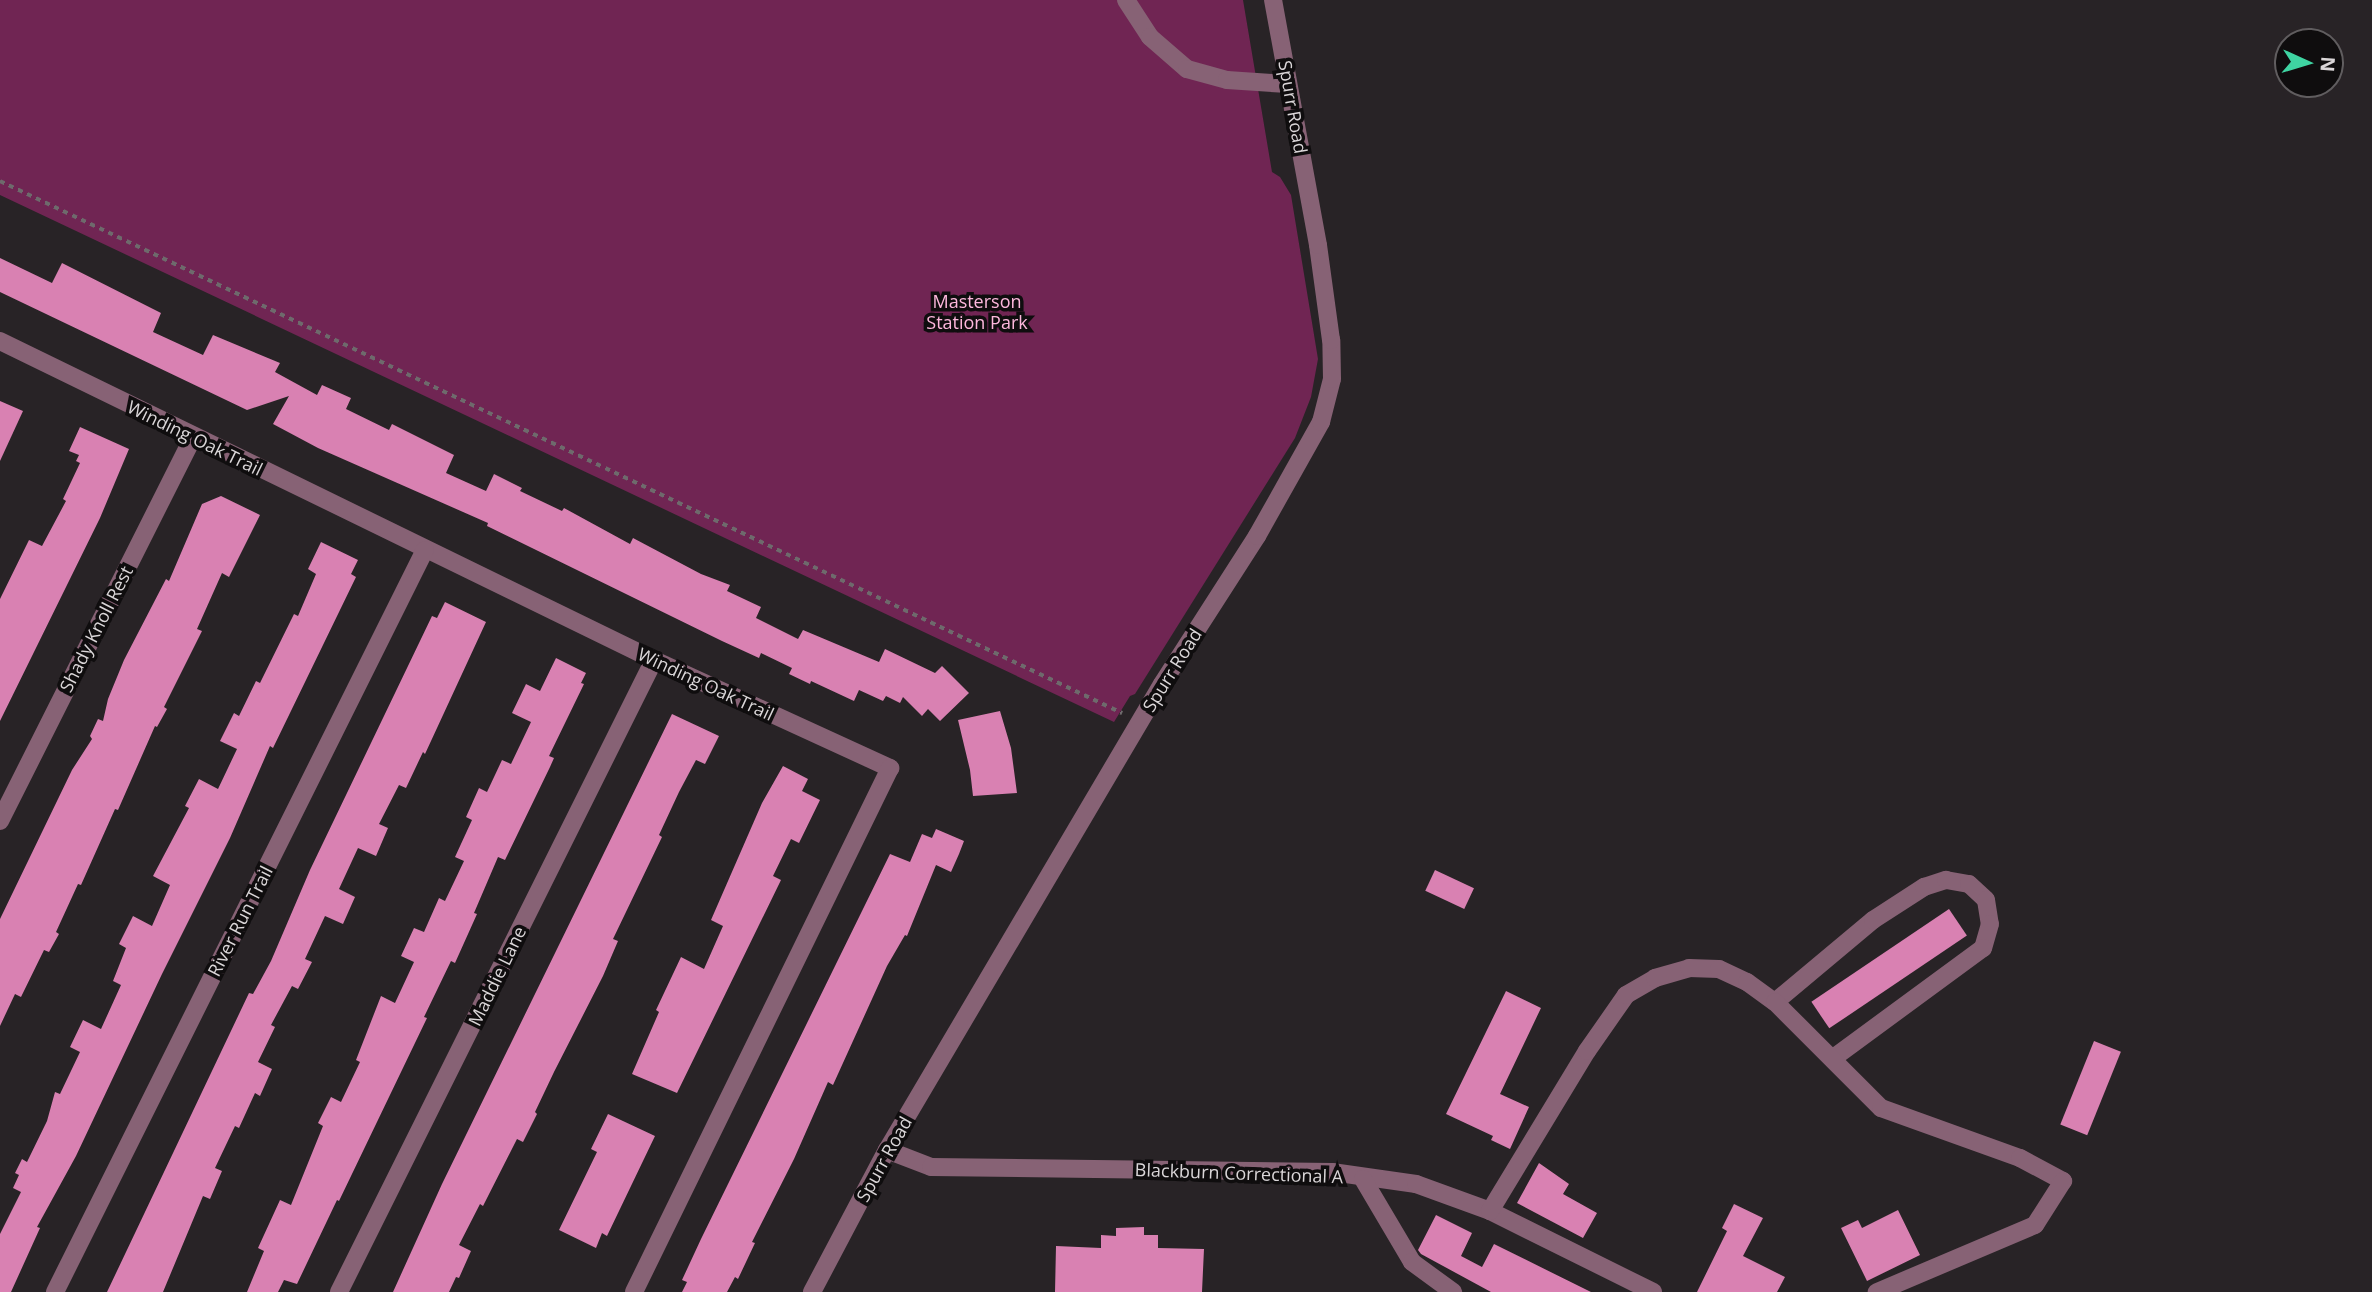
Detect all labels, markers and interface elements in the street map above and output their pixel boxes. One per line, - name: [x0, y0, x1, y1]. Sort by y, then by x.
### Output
- north arrow: [2274, 28, 2344, 98]
- text: N: [2314, 56, 2341, 73]
- street label: Spurr Road: [1274, 59, 1312, 155]
- park label: Masterson Station Park: [926, 291, 1028, 334]
- street label: Winding Oak Trail: [124, 396, 266, 480]
- street label: Shady Knoll Rest: [55, 562, 137, 696]
- street label: Spurr Road: [1138, 624, 1206, 716]
- street label: Winding Oak Trail: [634, 643, 778, 725]
- street label: River Run Trail: [203, 862, 277, 980]
- street label: Maddie Lane: [464, 923, 530, 1029]
- street label: Spurr Road: [852, 1113, 916, 1205]
- street label: Blackburn Correctional A: [1134, 1159, 1344, 1187]

